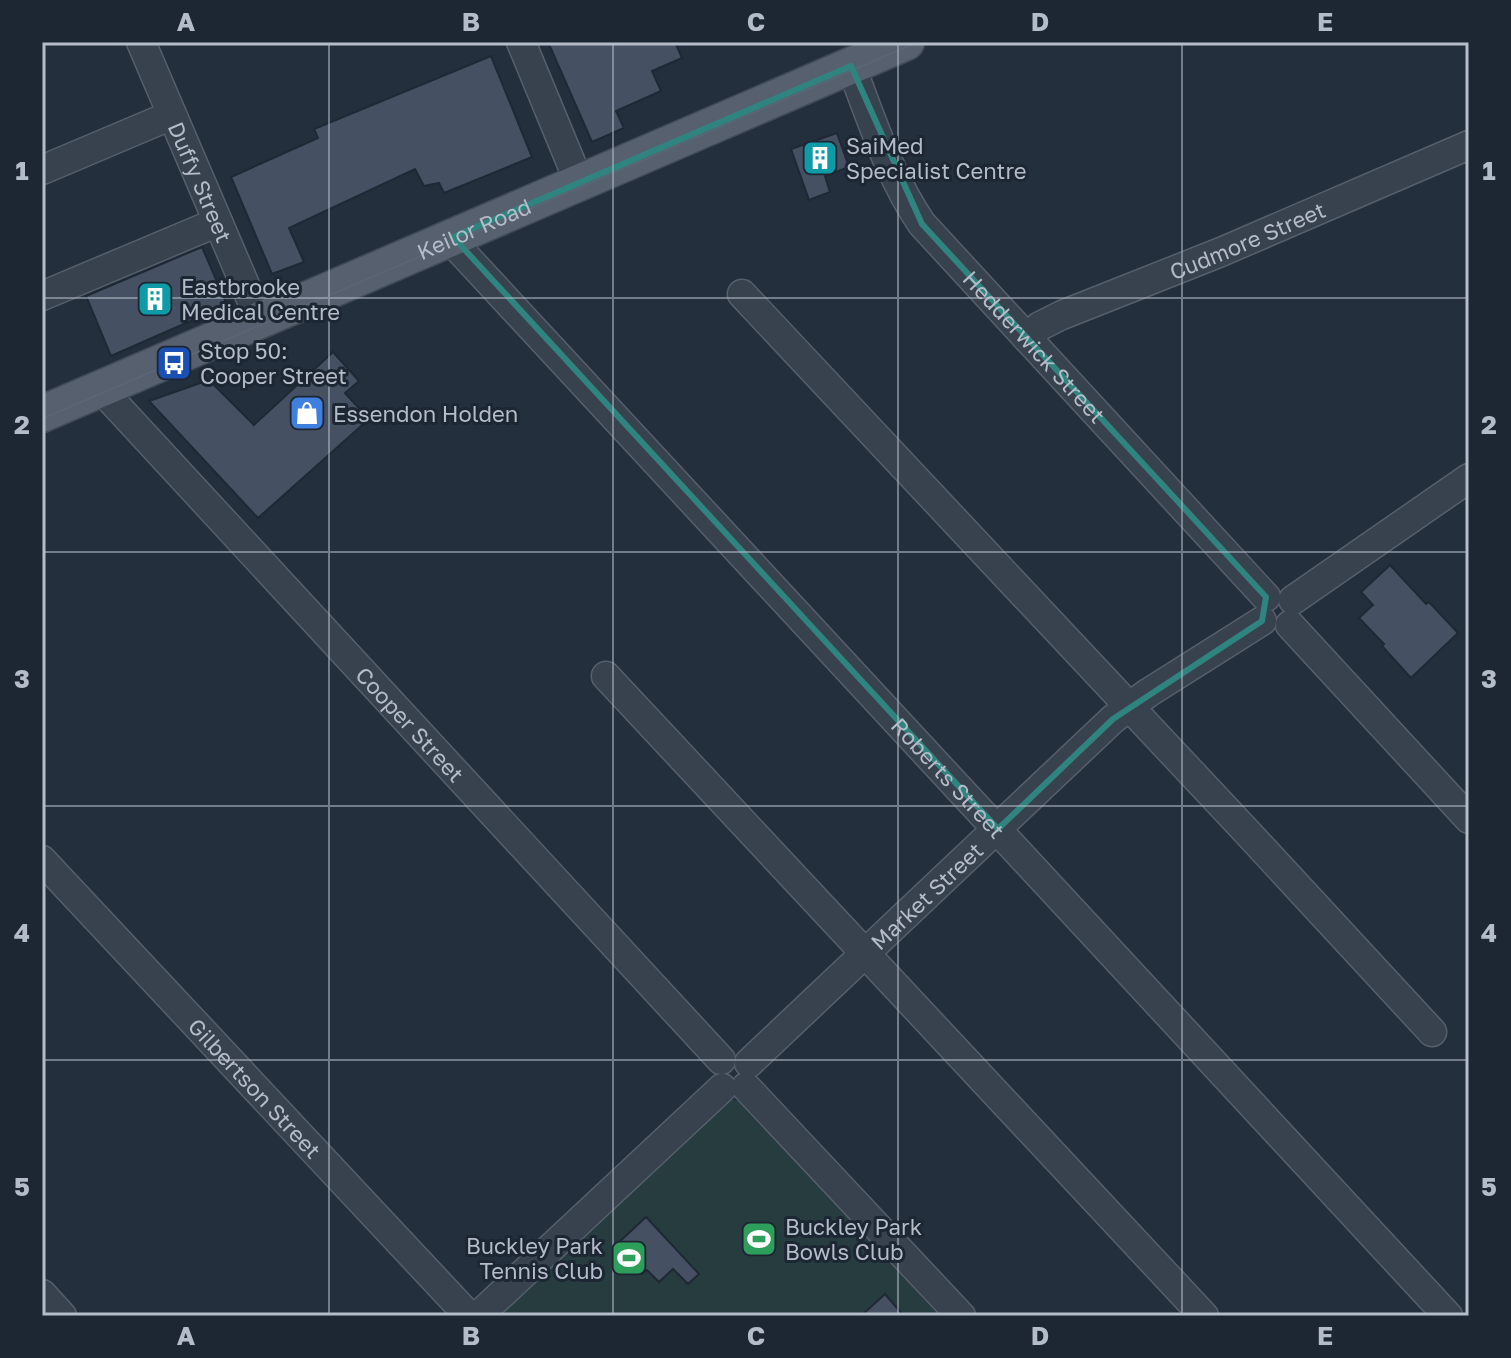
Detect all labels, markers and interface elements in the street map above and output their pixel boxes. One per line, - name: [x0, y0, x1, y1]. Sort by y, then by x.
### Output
- text: A: [177, 6, 196, 37]
- text: B: [462, 6, 480, 37]
- text: C: [747, 6, 765, 37]
- text: D: [1031, 6, 1049, 37]
- text: E: [1317, 6, 1333, 37]
- street label: Duffy Street: [163, 117, 239, 246]
- place label: SaiMed Specialist Centre: [846, 132, 1027, 184]
- building icon: SaiMed Specialist Centre: [801, 139, 839, 177]
- text: 1: [15, 155, 29, 186]
- text: 1: [1482, 155, 1496, 186]
- street label: Keilor Road: [413, 192, 535, 265]
- street label: Cudmore Street: [1165, 195, 1329, 285]
- street label: Hedderwick Street: [958, 265, 1112, 428]
- place label: Eastbrooke Medical Centre: [181, 273, 340, 325]
- building icon: Eastbrooke Medical Centre: [136, 280, 174, 318]
- place label: Stop 50: Cooper Street: [200, 337, 347, 389]
- bus stop icon: Stop 50: Cooper Street: [155, 344, 193, 382]
- shop icon: Essendon Holden: [288, 394, 326, 432]
- place label: Essendon Holden: [333, 400, 518, 427]
- text: 2: [14, 409, 30, 440]
- text: 2: [1481, 409, 1497, 440]
- street label: Cooper Street: [351, 661, 470, 787]
- text: 3: [14, 663, 30, 694]
- text: 3: [1481, 663, 1497, 694]
- street label: Roberts Street: [886, 712, 1011, 843]
- street label: Market Street: [865, 836, 988, 955]
- text: 4: [14, 917, 30, 948]
- text: 4: [1481, 917, 1497, 948]
- street label: Gilbertson Street: [183, 1012, 327, 1163]
- text: 5: [14, 1171, 30, 1202]
- text: 5: [1481, 1171, 1497, 1202]
- place label: Buckley Park Bowls Club: [785, 1213, 922, 1265]
- sports icon: Buckley Park Bowls Club: [740, 1220, 778, 1258]
- place label: Buckley Park Tennis Club: [466, 1232, 603, 1284]
- sports icon: Buckley Park Tennis Club: [610, 1239, 648, 1277]
- text: A: [177, 1320, 196, 1351]
- text: B: [462, 1320, 480, 1351]
- text: C: [747, 1320, 765, 1351]
- text: D: [1031, 1320, 1049, 1351]
- text: E: [1317, 1320, 1333, 1351]

